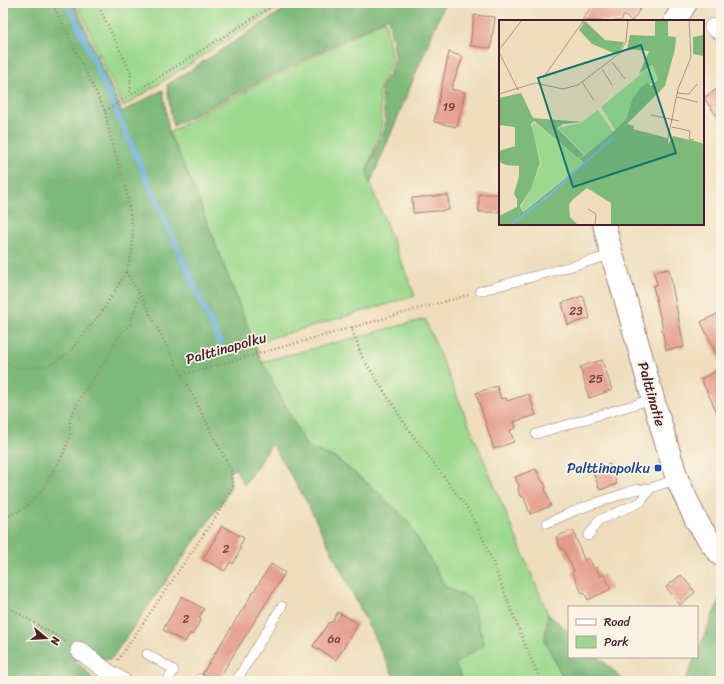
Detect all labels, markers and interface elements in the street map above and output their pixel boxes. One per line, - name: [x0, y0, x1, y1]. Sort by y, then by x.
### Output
- inset map: [499, 20, 704, 225]
- house number: 19: [443, 96, 455, 118]
- house number: 23: [569, 300, 583, 322]
- street label: Palttinapolku: [183, 325, 270, 372]
- street label: Palttinatie: [630, 359, 673, 429]
- house number: 25: [589, 368, 603, 390]
- place label: Palttinapolku: [567, 456, 650, 481]
- marker: Palttinapolku: [653, 463, 663, 473]
- house number: 2: [223, 538, 230, 560]
- legend: [568, 606, 698, 658]
- house number: 2: [183, 608, 190, 630]
- text: Road: [604, 611, 631, 633]
- north arrow: [26, 618, 66, 658]
- house number: 6a: [328, 628, 340, 650]
- text: Park: [604, 631, 629, 653]
- text: N: [45, 633, 66, 648]

